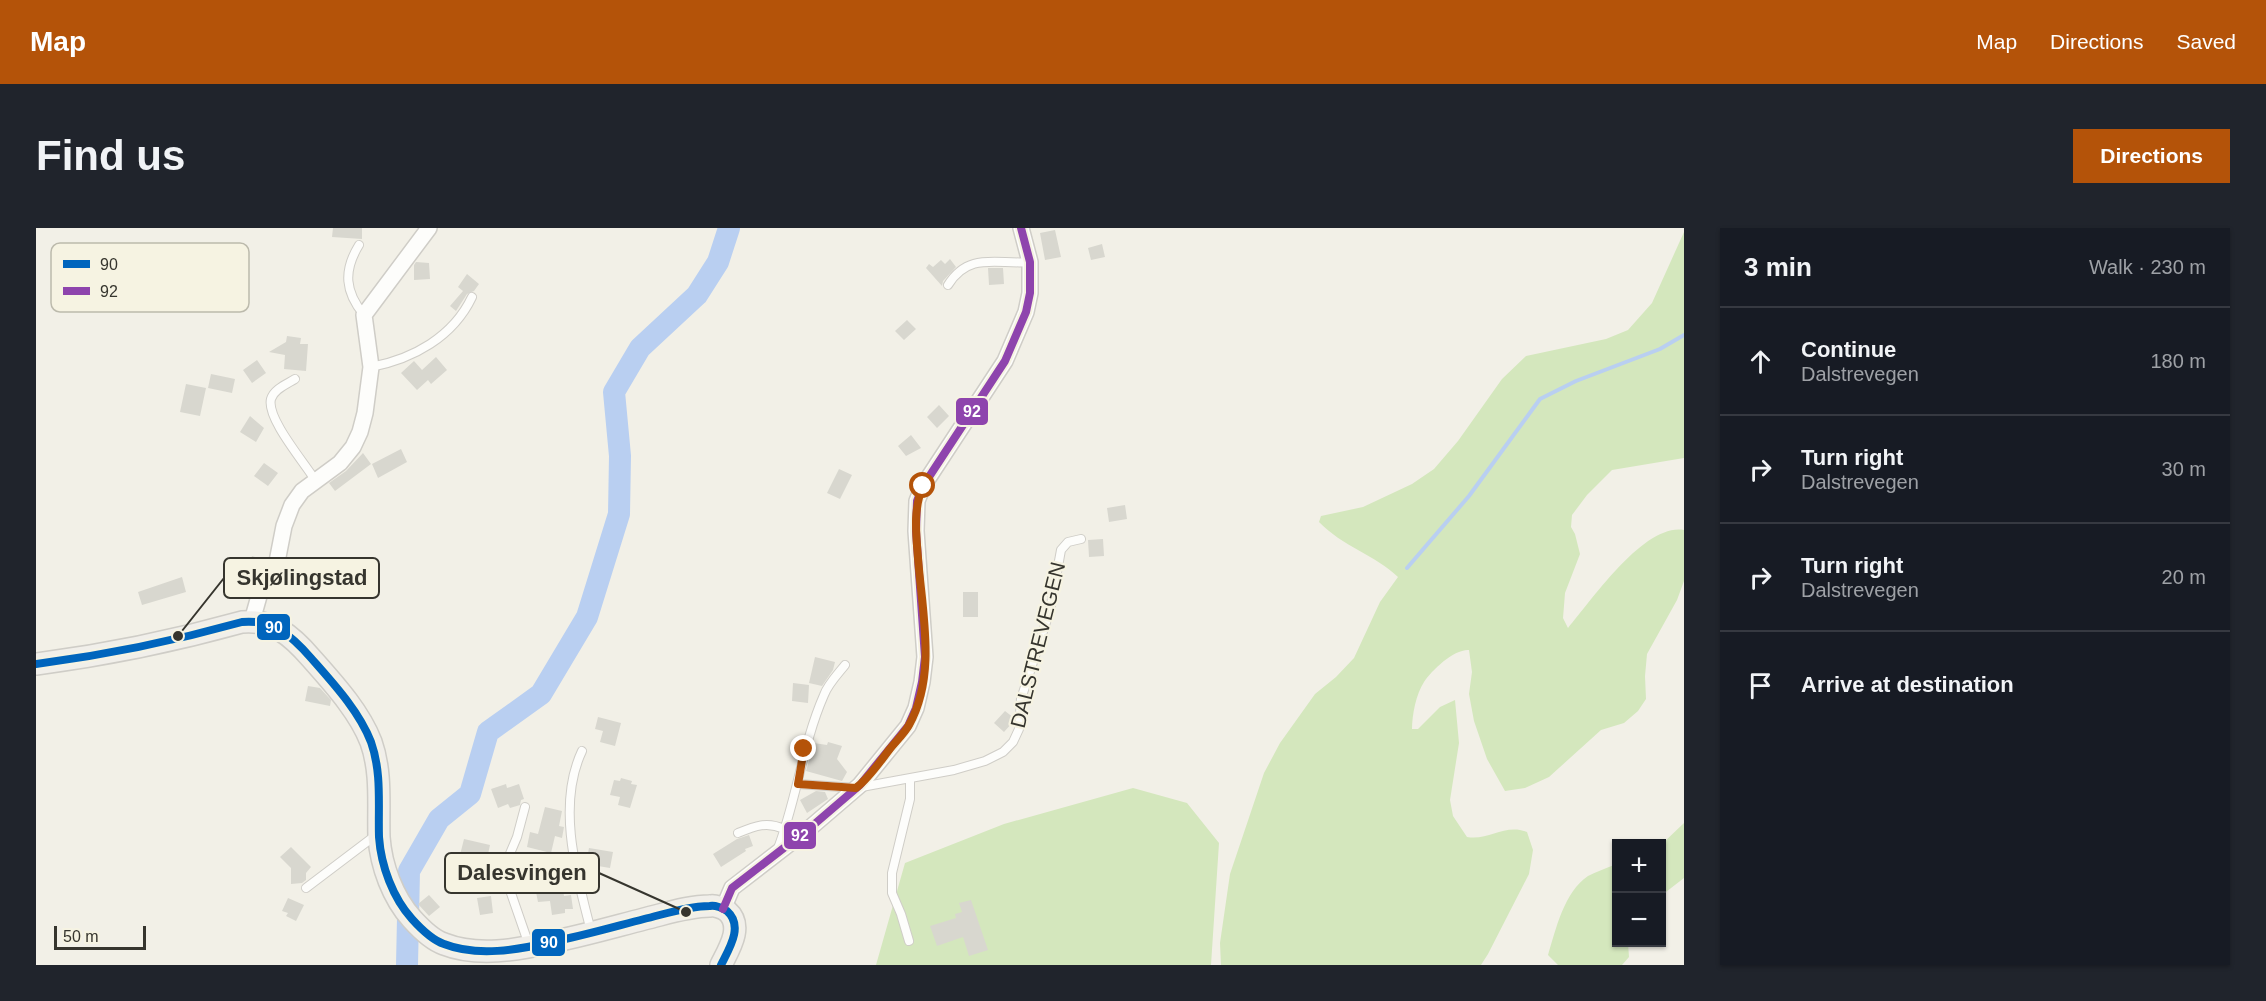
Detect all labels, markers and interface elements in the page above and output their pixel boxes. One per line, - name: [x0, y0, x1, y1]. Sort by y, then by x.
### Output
- text: Map: [30, 26, 86, 57]
- text: Map: [1976, 30, 2017, 53]
- text: Directions: [2050, 30, 2143, 53]
- text: Saved: [2176, 30, 2236, 53]
- button: Directions: [2073, 129, 2230, 183]
- text: Find us: [36, 132, 185, 179]
- legend: [51, 243, 249, 312]
- text: 3 min: [1744, 252, 1812, 282]
- text: 90: [100, 256, 118, 273]
- text: Walk · 230 m: [2089, 256, 2206, 278]
- text: 92: [100, 283, 118, 300]
- text: Continue: [1801, 337, 1896, 362]
- icon: ahead: [1744, 345, 1777, 378]
- text: 180 m: [2150, 350, 2206, 372]
- text: Dalstrevegen: [1801, 363, 1919, 385]
- line badge: 92: [955, 397, 989, 426]
- text: 92: [963, 403, 981, 420]
- text: Turn right: [1801, 445, 1903, 470]
- icon: right: [1744, 453, 1777, 486]
- text: 30 m: [2162, 458, 2206, 480]
- text: Dalstrevegen: [1801, 471, 1919, 493]
- route start: [909, 472, 935, 498]
- text: Turn right: [1801, 553, 1903, 578]
- callout: Skjølingstad: [224, 558, 379, 598]
- street label: DALSTREVEGEN: [1006, 559, 1069, 730]
- icon: right: [1744, 561, 1777, 594]
- text: Skjølingstad: [237, 565, 367, 590]
- text: 20 m: [2162, 566, 2206, 588]
- text: Dalstrevegen: [1801, 579, 1919, 601]
- line badge: 90: [256, 613, 291, 641]
- text: 90: [265, 619, 283, 636]
- icon: arrive: [1744, 669, 1777, 702]
- text: Arrive at destination: [1801, 672, 2014, 697]
- route end: [790, 735, 816, 761]
- line badge: 92: [783, 821, 817, 850]
- text: 92: [791, 827, 809, 844]
- map controls: [1612, 839, 1666, 947]
- button: +: [1612, 839, 1666, 893]
- callout: Dalesvingen: [445, 853, 599, 893]
- text: Dalesvingen: [457, 860, 587, 885]
- button: −: [1612, 893, 1666, 947]
- scale bar: [54, 923, 146, 950]
- text: 50 m: [63, 928, 99, 945]
- line badge: 90: [531, 928, 566, 957]
- text: 90: [540, 934, 558, 951]

